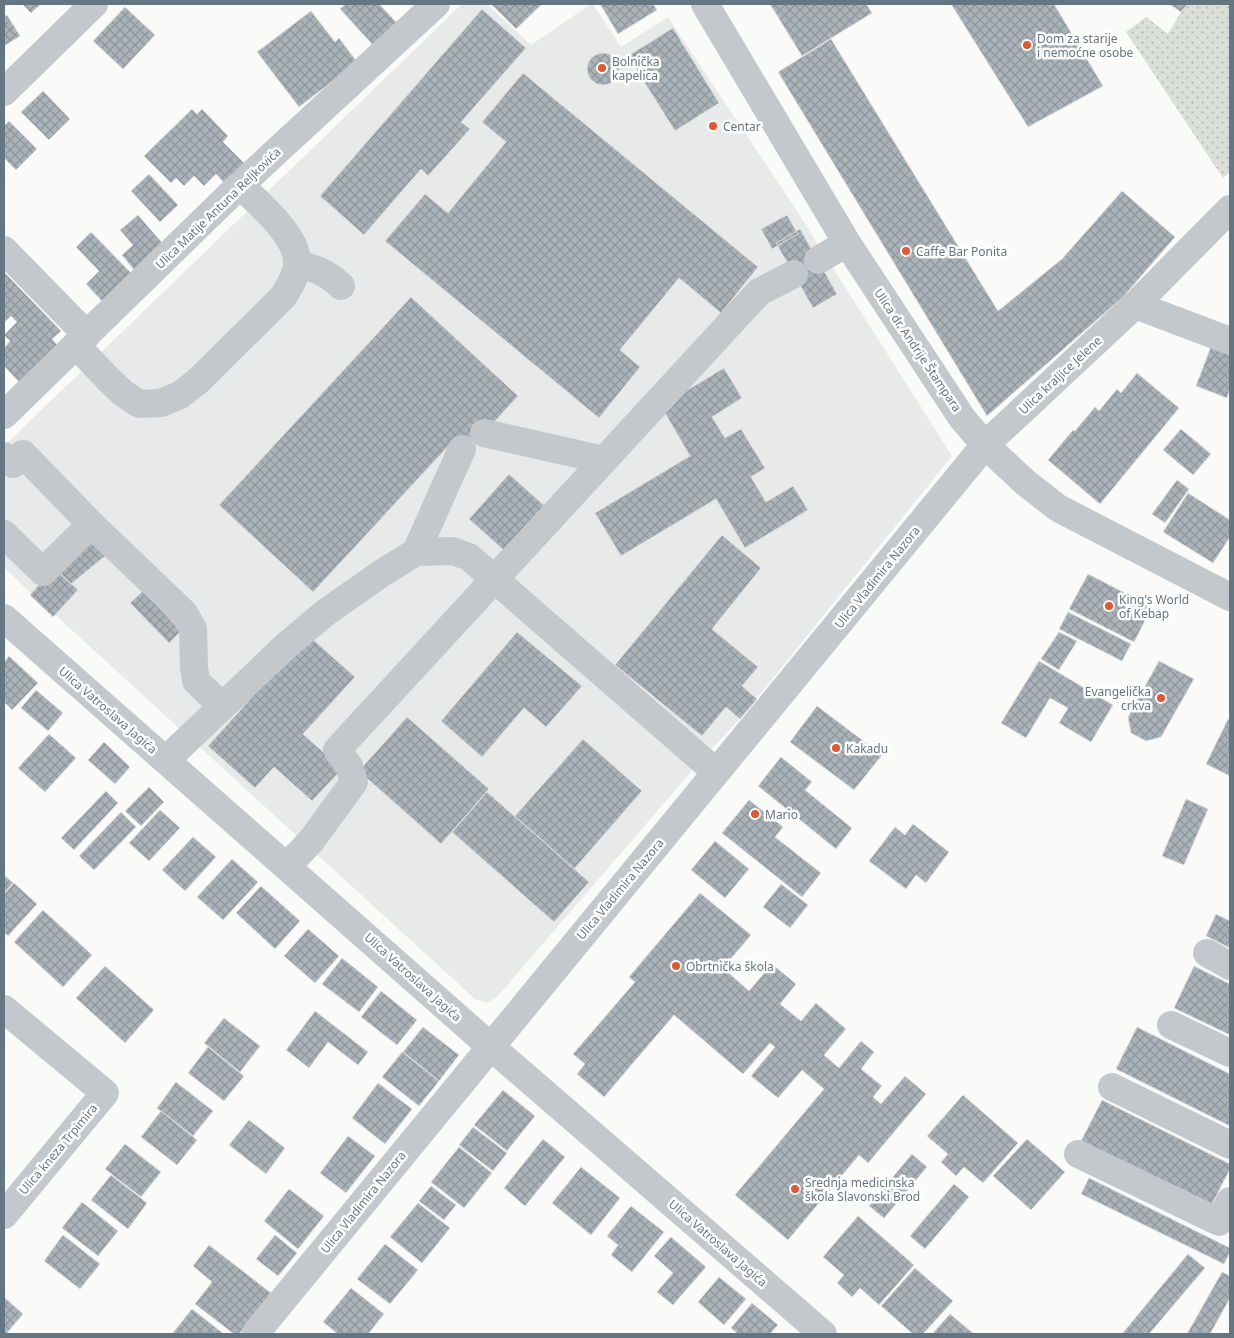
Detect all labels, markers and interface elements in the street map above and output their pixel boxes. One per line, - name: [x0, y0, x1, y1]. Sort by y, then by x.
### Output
- place label: Dom za starije i nemoćne osobe: [1037, 30, 1134, 61]
- marker: Dom za starije i nemoćne osobe: [1021, 39, 1033, 51]
- place label: Bolnička kapelica: [612, 53, 660, 84]
- marker: Bolnička kapelica: [596, 62, 608, 74]
- place label: Centar: [723, 118, 761, 135]
- marker: Centar: [707, 120, 719, 132]
- street label: Ulica Matije Antuna Reljkovića: [152, 143, 284, 273]
- place label: Caffe Bar Ponita: [916, 243, 1007, 260]
- marker: Caffe Bar Ponita: [900, 245, 912, 257]
- street label: Ulica dr. Andrije Štampara: [870, 285, 966, 415]
- street label: Ulica kraljice Jelene: [1015, 332, 1105, 418]
- street label: Ulica Vladimira Nazora: [830, 522, 924, 632]
- place label: King's World of Kebap: [1119, 591, 1189, 622]
- marker: King's World of Kebap: [1103, 600, 1115, 612]
- street label: Ulica Vatroslava Jagića: [55, 663, 161, 757]
- place label: Evangelička crkva: [1085, 683, 1151, 714]
- marker: Evangelička crkva: [1155, 692, 1167, 704]
- place label: Kakadu: [846, 740, 888, 757]
- marker: Kakadu: [830, 742, 842, 754]
- place label: Mario: [765, 806, 798, 823]
- marker: Mario: [749, 808, 761, 820]
- street label: Ulica Vladimira Nazora: [573, 835, 667, 943]
- street label: Ulica Vatroslava Jagića: [361, 929, 465, 1025]
- place label: Obrtnička škola: [686, 958, 774, 975]
- marker: Obrtnička škola: [670, 960, 682, 972]
- street label: Ulica kneza Trpimira: [15, 1100, 101, 1198]
- street label: Ulica Vladimira Nazora: [316, 1147, 410, 1257]
- place label: Srednja medicinska škola Slavonski Brod: [805, 1174, 920, 1205]
- marker: Srednja medicinska škola Slavonski Brod: [789, 1183, 801, 1195]
- street label: Ulica Vatroslava Jagića: [665, 1196, 771, 1290]

